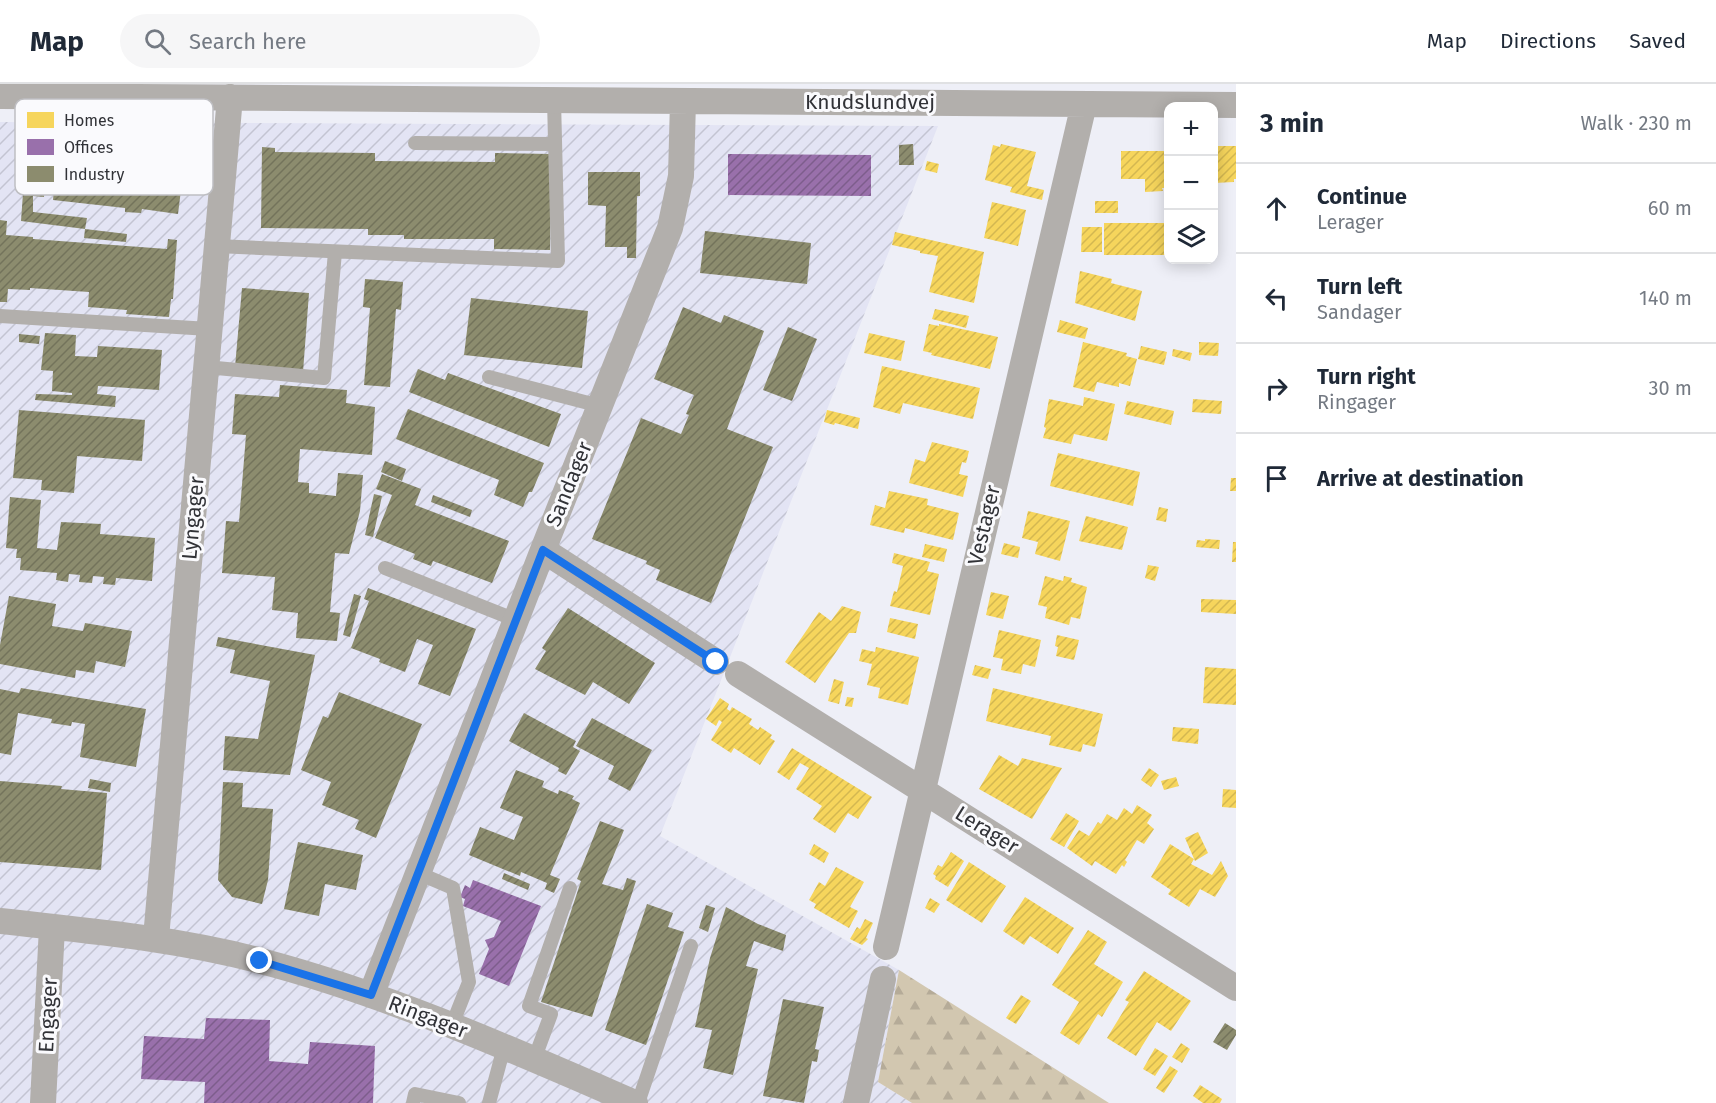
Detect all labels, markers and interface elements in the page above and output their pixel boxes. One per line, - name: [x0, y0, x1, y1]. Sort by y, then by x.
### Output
- search box: [120, 14, 540, 68]
- text: Map: [30, 25, 84, 58]
- icon: search: [141, 25, 174, 58]
- text: Search here: [189, 28, 307, 55]
- text: Map: [1427, 28, 1467, 54]
- text: Directions: [1500, 28, 1596, 54]
- text: Saved: [1629, 28, 1686, 54]
- street label: Knudslundvej: [805, 89, 935, 115]
- legend: [15, 99, 213, 195]
- map controls: [1164, 102, 1218, 264]
- button: +: [1164, 102, 1218, 156]
- text: 3 min: [1260, 108, 1324, 139]
- text: Homes: [64, 111, 114, 130]
- text: Walk · 230 m: [1581, 111, 1692, 135]
- text: Offices: [64, 138, 113, 157]
- button: −: [1164, 156, 1218, 210]
- text: Industry: [64, 165, 124, 184]
- text: Continue: [1317, 183, 1407, 210]
- icon: ahead: [1260, 192, 1293, 225]
- text: 60 m: [1648, 196, 1692, 220]
- button: layers: [1164, 210, 1218, 264]
- text: Lerager: [1317, 210, 1384, 234]
- text: Turn left: [1317, 273, 1402, 300]
- icon: left: [1260, 282, 1293, 315]
- text: 140 m: [1639, 286, 1692, 310]
- text: Sandager: [1317, 300, 1402, 324]
- text: Turn right: [1317, 363, 1416, 390]
- icon: right: [1260, 372, 1293, 405]
- text: 30 m: [1648, 376, 1692, 400]
- text: Ringager: [1317, 390, 1396, 414]
- street label: Sandager: [540, 438, 598, 530]
- icon: arrive: [1260, 462, 1293, 495]
- text: Arrive at destination: [1317, 465, 1524, 492]
- street label: Lyngager: [176, 475, 210, 561]
- street label: Vestager: [962, 483, 1006, 567]
- route start: [702, 648, 728, 674]
- street label: Lerager: [950, 800, 1024, 860]
- route end: [246, 947, 272, 973]
- street label: Engager: [33, 977, 63, 1053]
- street label: Ringager: [385, 990, 471, 1044]

